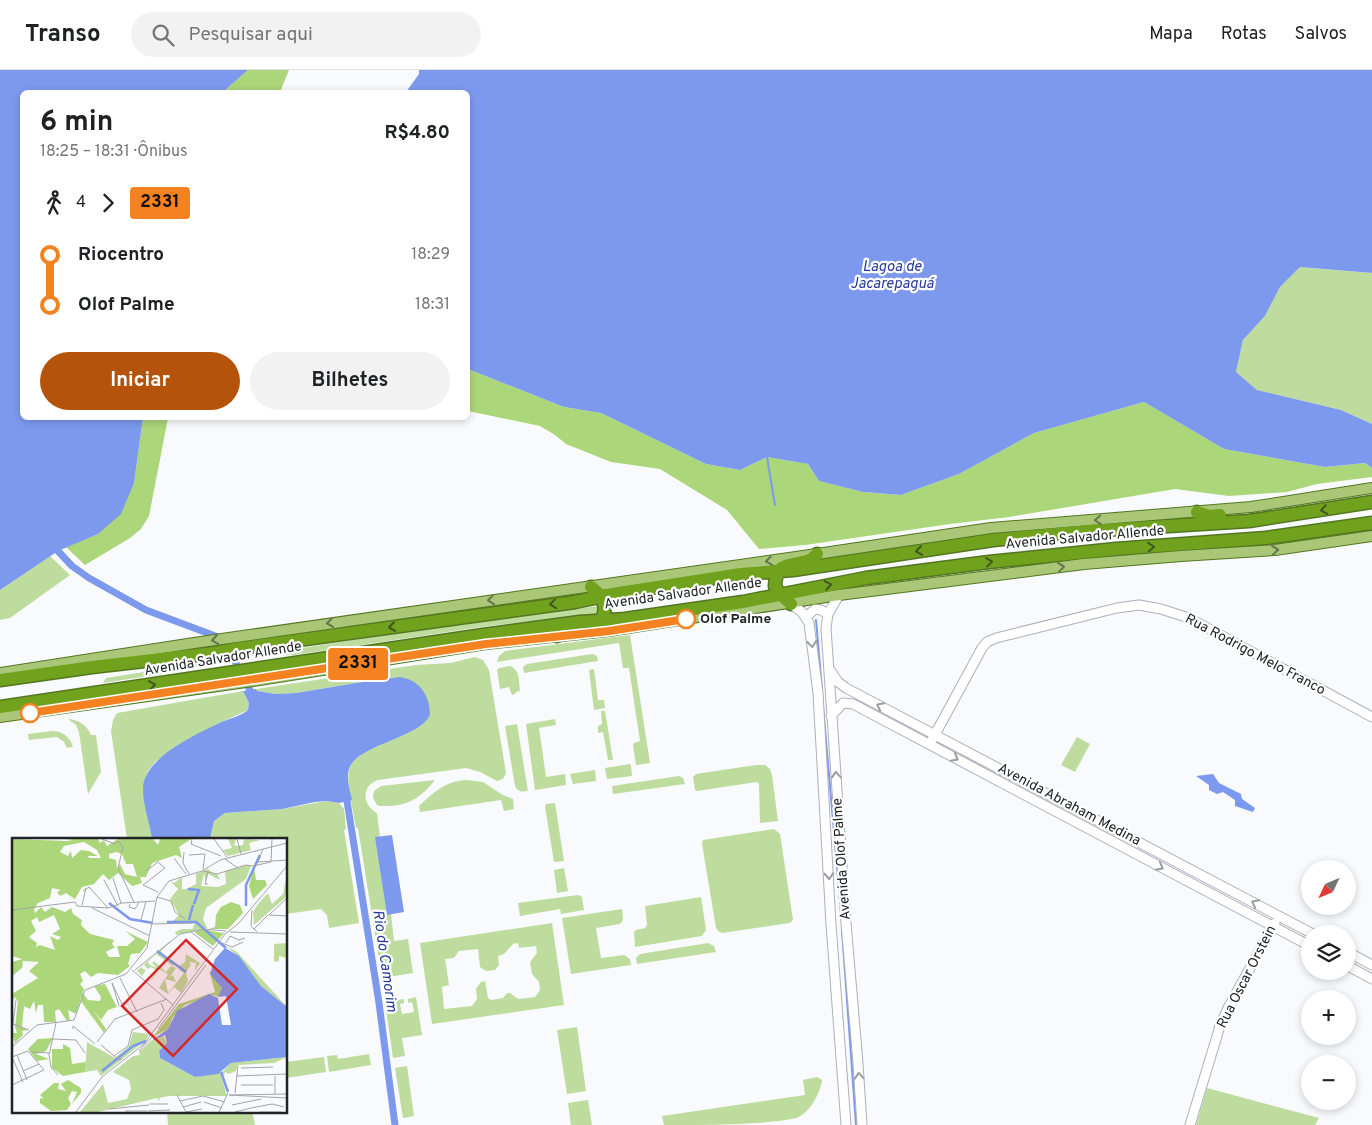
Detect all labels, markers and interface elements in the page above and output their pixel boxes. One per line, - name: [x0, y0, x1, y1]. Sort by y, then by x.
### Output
- search box: [131, 12, 481, 57]
- text: Transo: [25, 20, 101, 50]
- icon: search: [149, 21, 177, 49]
- text: Pesquisar aqui: [189, 23, 313, 47]
- text: Mapa: [1149, 23, 1193, 46]
- text: Rotas: [1221, 23, 1267, 46]
- text: Salvos: [1295, 23, 1347, 46]
- text: 6 min: [40, 105, 113, 141]
- text: R$4.80: [384, 121, 450, 145]
- text: 18:25 – 18:31 · Ônibus: [40, 142, 188, 162]
- icon: walk: [40, 189, 68, 217]
- icon: forward: [94, 189, 122, 217]
- text: 2331: [140, 191, 180, 214]
- text: 4: [76, 193, 86, 213]
- text: Riocentro: [78, 243, 164, 267]
- text: 18:29: [411, 245, 450, 265]
- water label: Lagoa de Jacarepaguá: [850, 258, 935, 294]
- text: Olof Palme: [78, 293, 175, 317]
- text: 18:31: [415, 295, 450, 315]
- button: Iniciar: [40, 352, 240, 410]
- button: Bilhetes: [250, 352, 450, 410]
- one-way arrow: [1320, 505, 1328, 515]
- one-way arrow: [1093, 514, 1101, 525]
- street label: Avenida Salvador Allende: [1005, 523, 1165, 553]
- one-way arrow: [1147, 541, 1155, 552]
- one-way arrow: [914, 545, 922, 556]
- one-way arrow: [1271, 545, 1279, 556]
- one-way arrow: [765, 555, 773, 566]
- one-way arrow: [985, 557, 993, 568]
- one-way arrow: [1057, 562, 1065, 573]
- street label: Avenida Salvador Allende: [603, 575, 763, 613]
- one-way arrow: [824, 581, 833, 591]
- one-way arrow: [487, 594, 495, 605]
- one-way arrow: [548, 598, 556, 609]
- marker: Olof Palme: [676, 609, 696, 629]
- place label: Olof Palme: [700, 611, 771, 628]
- street label: Rua Rodrigo Melo Franco: [1182, 611, 1328, 699]
- one-way arrow: [326, 618, 335, 628]
- one-way arrow: [387, 621, 396, 631]
- one-way arrow: [211, 634, 219, 645]
- street label: Avenida Salvador Allende: [143, 638, 303, 680]
- one-way arrow: [806, 641, 817, 649]
- line badge: 2331: [323, 648, 393, 680]
- text: 2331: [338, 652, 378, 675]
- one-way arrow: [148, 680, 156, 690]
- one-way arrow: [876, 702, 885, 712]
- unlabelled marker: [20, 703, 40, 723]
- one-way arrow: [950, 752, 959, 762]
- street label: Avenida Abraham Medina: [995, 760, 1143, 850]
- one-way arrow: [830, 770, 841, 778]
- street label: Avenida Olof Palme: [829, 797, 855, 921]
- inset map: [12, 838, 288, 1112]
- north arrow: [1301, 860, 1356, 915]
- map controls: [1301, 860, 1356, 1110]
- one-way arrow: [1155, 861, 1164, 871]
- one-way arrow: [824, 872, 834, 880]
- one-way arrow: [1251, 899, 1260, 909]
- water label: Rio do Camorim: [367, 909, 401, 1014]
- street label: Rua Oscar Orstein: [1214, 923, 1280, 1031]
- button: layers: [1301, 925, 1356, 980]
- button: +: [1301, 990, 1356, 1045]
- button: −: [1301, 1055, 1356, 1110]
- one-way arrow: [854, 1072, 865, 1080]

